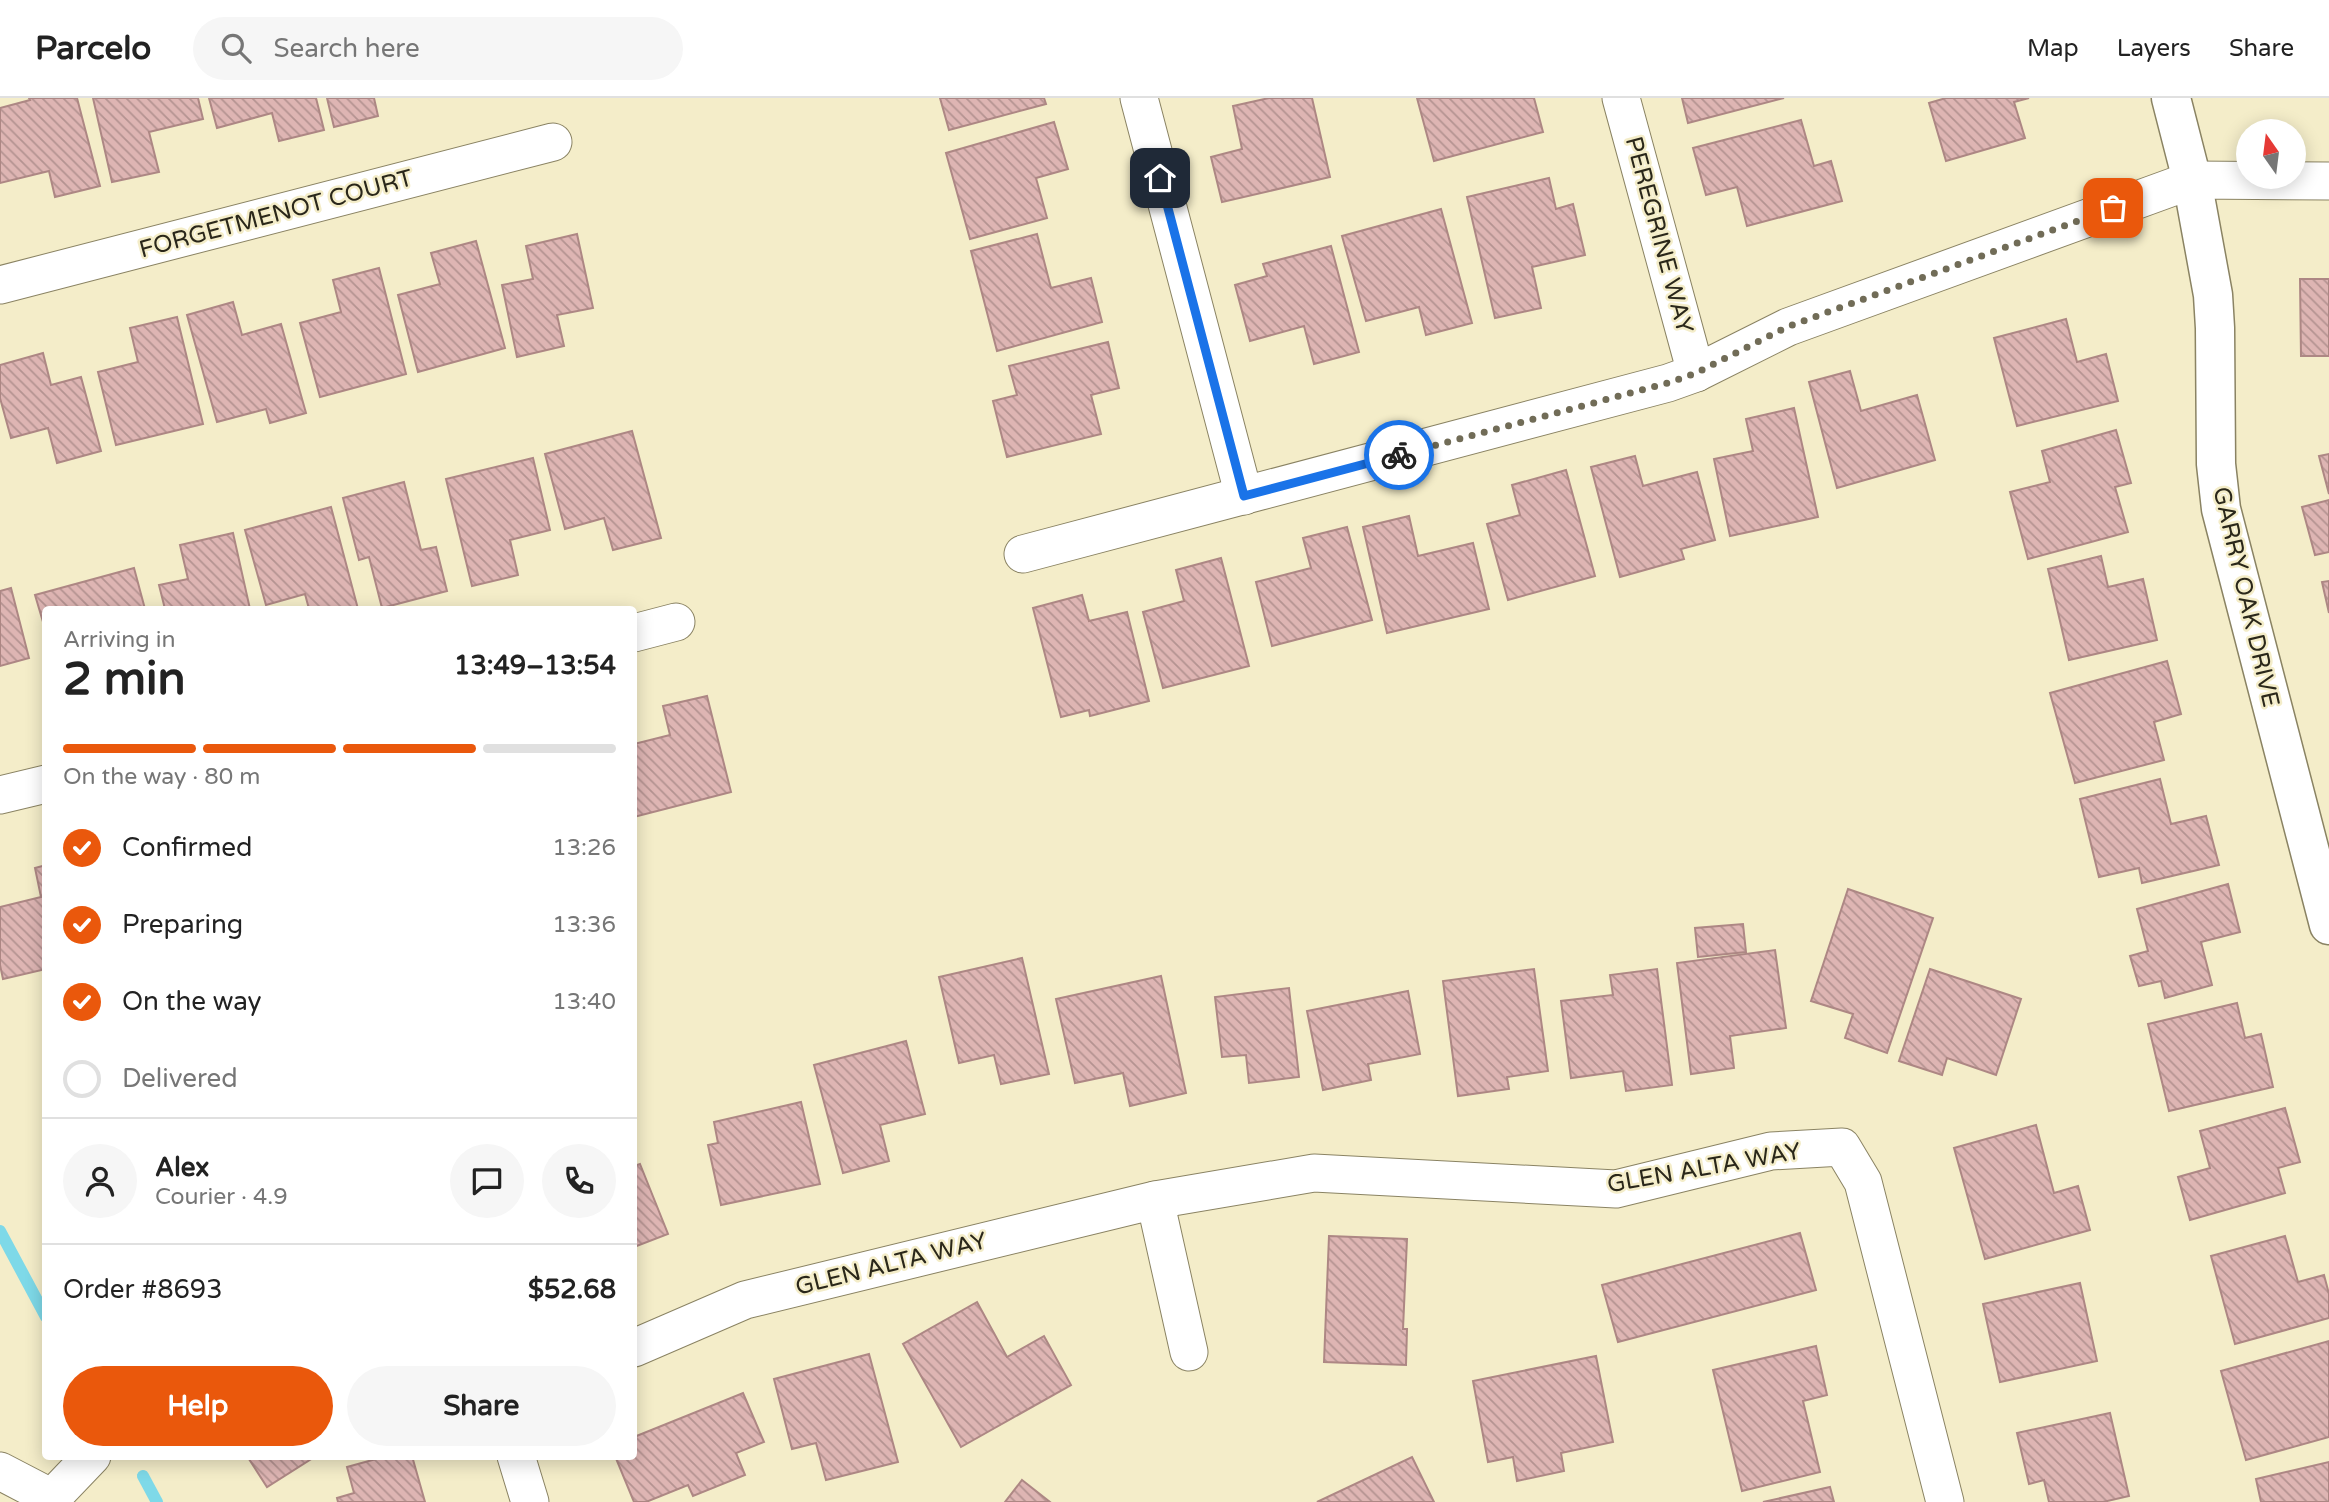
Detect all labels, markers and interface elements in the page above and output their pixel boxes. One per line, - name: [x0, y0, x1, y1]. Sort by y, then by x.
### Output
- search box: [193, 17, 683, 80]
- text: Parcelo: [35, 29, 151, 68]
- icon: search: [217, 29, 255, 67]
- text: Search here: [273, 33, 420, 64]
- text: Map: [2027, 34, 2079, 63]
- text: Layers: [2117, 34, 2191, 63]
- text: Share: [2229, 34, 2294, 63]
- north arrow: [2236, 119, 2306, 189]
- map controls: [2236, 119, 2306, 189]
- street label: PEREGRINE WAY: [1619, 133, 1699, 337]
- pin: [1130, 148, 1190, 208]
- icon: home: [1141, 159, 1179, 197]
- street label: FORGETMENOT COURT: [136, 163, 416, 264]
- pin: [2083, 178, 2143, 238]
- icon: bag: [2094, 189, 2132, 227]
- courier: [1364, 420, 1434, 490]
- icon: bike: [1380, 436, 1418, 474]
- street label: GARRY OAK DRIVE: [2207, 484, 2285, 710]
- text: Arriving in: [63, 626, 176, 654]
- text: 13:49–13:54: [454, 650, 616, 681]
- text: 2 min: [63, 652, 186, 707]
- text: On the way · 80 m: [63, 763, 260, 791]
- icon: check: [63, 829, 101, 867]
- text: Confirmed: [122, 832, 252, 863]
- text: 13:26: [552, 834, 616, 862]
- icon: check: [63, 906, 101, 944]
- text: Preparing: [122, 909, 243, 940]
- text: 13:36: [552, 911, 616, 939]
- icon: check: [63, 983, 101, 1021]
- text: On the way: [122, 986, 262, 1017]
- text: 13:40: [552, 988, 616, 1016]
- text: Delivered: [122, 1063, 238, 1094]
- street label: GLEN ALTA WAY: [1605, 1137, 1803, 1199]
- button: person: [63, 1144, 137, 1218]
- button: chat: [450, 1144, 524, 1218]
- button: phone: [542, 1144, 616, 1218]
- text: Alex: [155, 1152, 209, 1183]
- text: Courier · 4.9: [155, 1183, 288, 1211]
- street label: GLEN ALTA WAY: [792, 1226, 990, 1302]
- text: Order #8693: [63, 1274, 223, 1305]
- text: $52.68: [528, 1274, 616, 1305]
- button: Help: [63, 1366, 333, 1446]
- button: Share: [347, 1366, 616, 1446]

